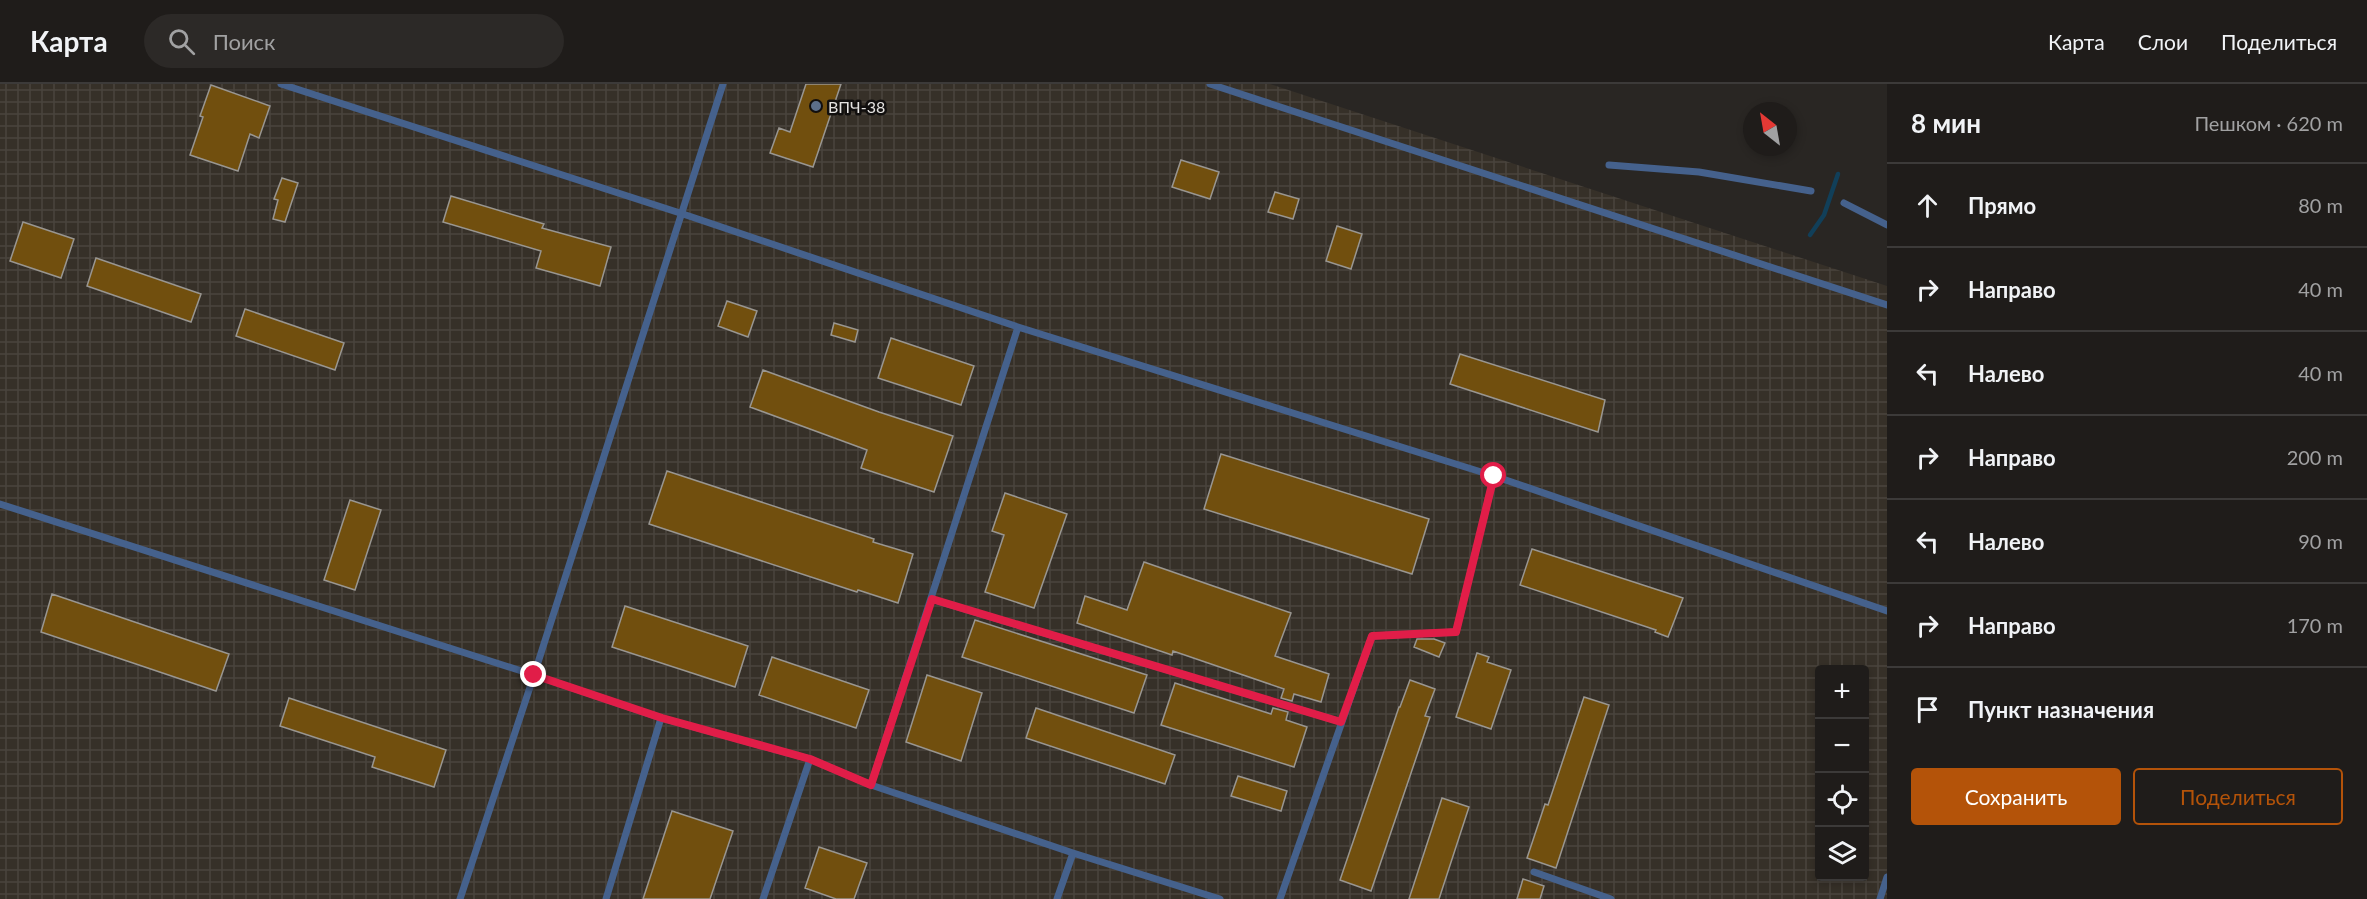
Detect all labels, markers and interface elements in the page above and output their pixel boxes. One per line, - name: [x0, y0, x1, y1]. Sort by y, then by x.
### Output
- search box: [144, 14, 564, 68]
- text: Карта: [30, 24, 108, 58]
- icon: search: [165, 25, 198, 58]
- text: Поиск: [213, 28, 276, 55]
- text: Карта: [2048, 29, 2105, 54]
- text: Слои: [2138, 29, 2188, 54]
- text: Поделиться: [2221, 29, 2337, 54]
- place label: ВПЧ-38: [828, 97, 885, 116]
- marker: ВПЧ-38: [809, 99, 823, 113]
- north arrow: [1743, 102, 1797, 156]
- text: 8 мин: [1911, 107, 1981, 139]
- text: Пешком · 620 m: [2194, 111, 2343, 135]
- icon: ahead: [1911, 189, 1944, 222]
- text: Прямо: [1968, 192, 2036, 219]
- text: 80 m: [2298, 193, 2343, 217]
- icon: right: [1911, 273, 1944, 306]
- text: Направо: [1968, 276, 2056, 303]
- text: 40 m: [2298, 277, 2343, 301]
- icon: left: [1911, 357, 1944, 390]
- text: Налево: [1968, 360, 2044, 387]
- text: 40 m: [2298, 361, 2343, 385]
- icon: right: [1911, 441, 1944, 474]
- text: Направо: [1968, 444, 2056, 471]
- text: 200 m: [2287, 445, 2343, 469]
- route start: [1480, 462, 1506, 488]
- icon: left: [1911, 525, 1944, 558]
- text: Налево: [1968, 528, 2044, 555]
- text: 90 m: [2298, 529, 2343, 553]
- icon: right: [1911, 609, 1944, 642]
- text: Направо: [1968, 612, 2056, 639]
- text: 170 m: [2287, 613, 2343, 637]
- route end: [520, 661, 546, 687]
- map controls: [1815, 665, 1869, 881]
- button: +: [1815, 665, 1869, 719]
- icon: arrive: [1911, 693, 1944, 726]
- text: Пункт назначения: [1968, 696, 2154, 723]
- button: −: [1815, 719, 1869, 773]
- button: Сохранить: [1911, 768, 2121, 825]
- button: Поделиться: [2133, 768, 2343, 825]
- button: locate: [1815, 773, 1869, 827]
- button: layers: [1815, 827, 1869, 881]

